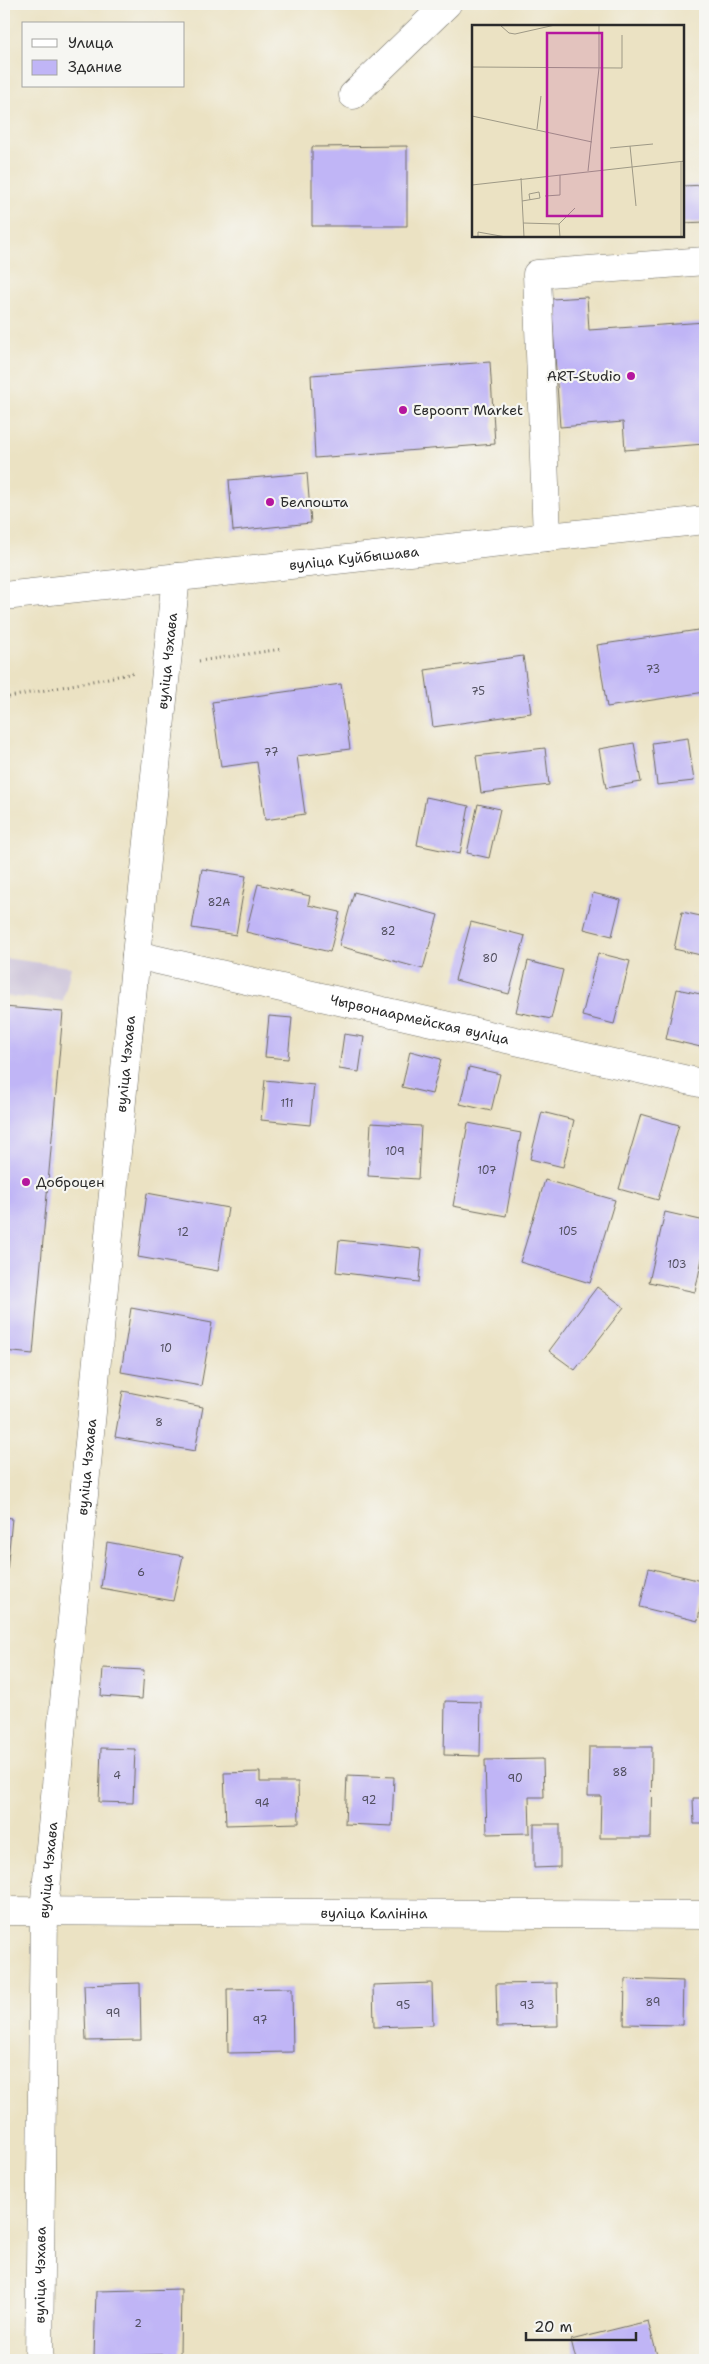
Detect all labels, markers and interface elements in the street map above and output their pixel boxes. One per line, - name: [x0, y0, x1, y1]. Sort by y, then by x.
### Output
- legend: [22, 22, 185, 88]
- inset map: [472, 25, 684, 238]
- text: Улица: [68, 33, 114, 53]
- text: Здание: [68, 57, 122, 77]
- place label: ART-Studio: [547, 367, 621, 385]
- marker: ART-Studio: [625, 370, 637, 382]
- place label: Евроопт Market: [413, 401, 523, 419]
- marker: Евроопт Market: [397, 404, 409, 416]
- place label: Белпошта: [280, 493, 349, 511]
- marker: Белпошта: [264, 496, 276, 508]
- street label: вуліца Куйбышава: [288, 542, 420, 574]
- street label: вуліца Чэхава: [153, 612, 181, 710]
- house number: 73: [646, 662, 660, 677]
- house number: 75: [471, 684, 485, 699]
- house number: 77: [264, 745, 279, 760]
- house number: 82А: [208, 895, 230, 910]
- house number: 82: [381, 924, 395, 939]
- house number: 80: [482, 951, 498, 966]
- street label: Чырвонаармейская вуліца: [328, 990, 511, 1048]
- street label: вуліца Чэхава: [112, 1015, 139, 1113]
- house number: 111: [280, 1096, 294, 1111]
- house number: 109: [385, 1144, 405, 1159]
- house number: 107: [477, 1163, 497, 1178]
- place label: Доброцен: [36, 1173, 104, 1191]
- marker: Доброцен: [20, 1176, 32, 1188]
- house number: 105: [559, 1224, 578, 1239]
- house number: 12: [177, 1225, 189, 1240]
- house number: 103: [667, 1257, 687, 1272]
- house number: 10: [160, 1341, 172, 1356]
- house number: 8: [155, 1415, 163, 1430]
- street label: вуліца Чэхава: [73, 1418, 100, 1516]
- house number: 6: [137, 1565, 145, 1580]
- house number: 88: [612, 1765, 628, 1780]
- house number: 4: [113, 1768, 121, 1783]
- house number: 90: [507, 1771, 523, 1786]
- house number: 92: [362, 1793, 376, 1808]
- house number: 94: [255, 1796, 270, 1811]
- street label: вуліца Чэхава: [35, 1821, 61, 1919]
- street label: вуліца Калініна: [320, 1904, 428, 1922]
- house number: 89: [646, 1995, 660, 2010]
- house number: 95: [396, 1998, 410, 2013]
- house number: 93: [520, 1998, 534, 2013]
- house number: 99: [106, 2006, 120, 2021]
- house number: 97: [253, 2013, 268, 2028]
- street label: вуліца Чэхава: [30, 2226, 49, 2324]
- scale bar: [526, 2309, 636, 2341]
- house number: 2: [134, 2316, 142, 2331]
- text: 20 m: [534, 2317, 573, 2337]

